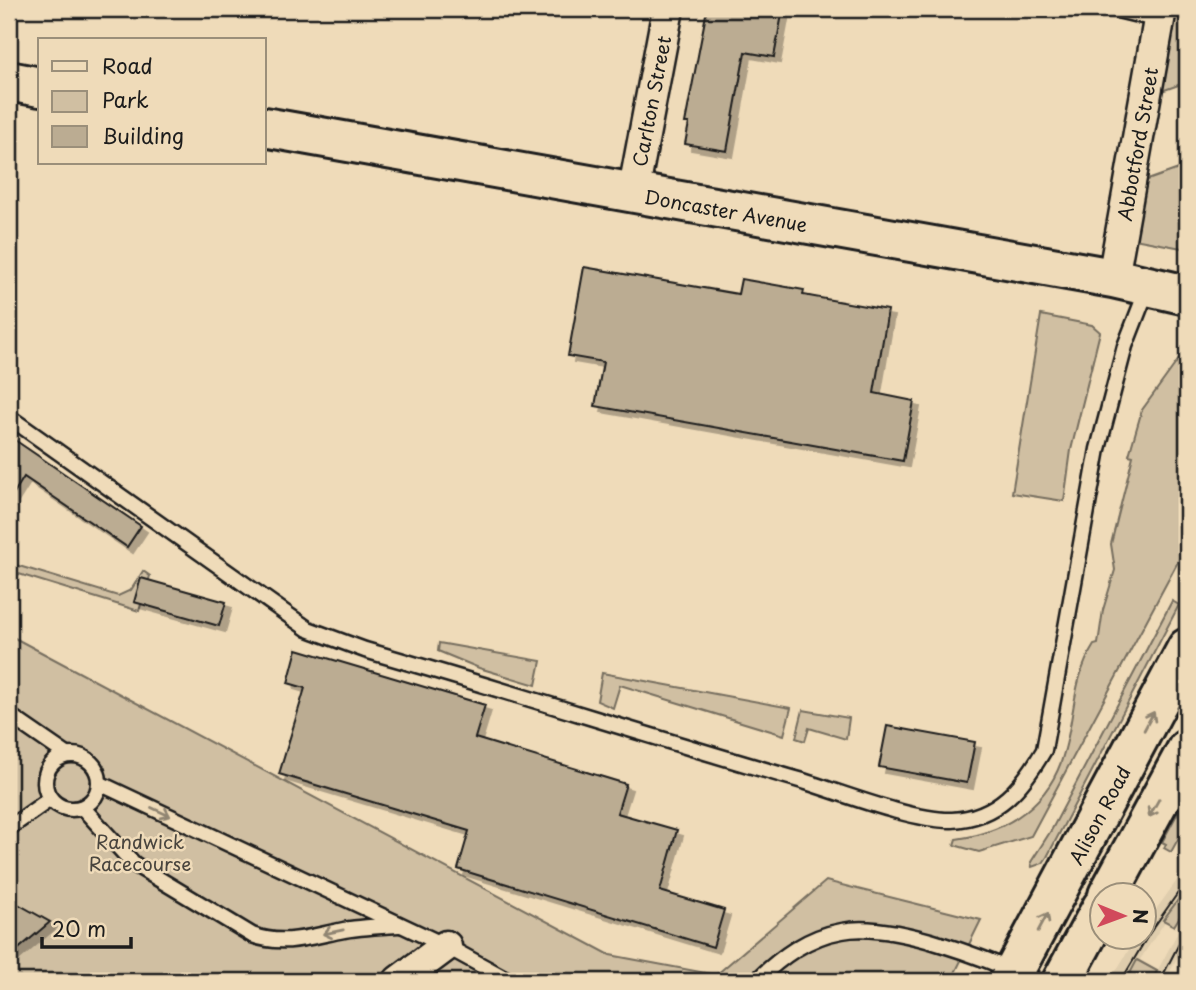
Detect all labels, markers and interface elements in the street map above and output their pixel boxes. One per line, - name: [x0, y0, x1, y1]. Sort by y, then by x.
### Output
- street label: Carlton Street: [625, 33, 677, 169]
- legend: [38, 38, 266, 164]
- text: Road: [102, 49, 153, 81]
- street label: Abbotford Street: [1110, 65, 1164, 223]
- text: Park: [102, 83, 149, 115]
- text: Building: [102, 119, 184, 151]
- street label: Doncaster Avenue: [642, 182, 810, 238]
- one-way arrow: [1142, 711, 1156, 731]
- street label: Alison Road: [1061, 761, 1137, 869]
- one-way arrow: [1147, 798, 1161, 818]
- one-way arrow: [150, 806, 171, 819]
- park label: Randwick Racecourse: [89, 827, 191, 877]
- north arrow: [1088, 881, 1158, 951]
- scale bar: [42, 906, 131, 950]
- text: N: [1127, 909, 1155, 924]
- text: 20 m: [52, 912, 106, 944]
- one-way arrow: [1036, 912, 1050, 932]
- one-way arrow: [323, 927, 345, 940]

